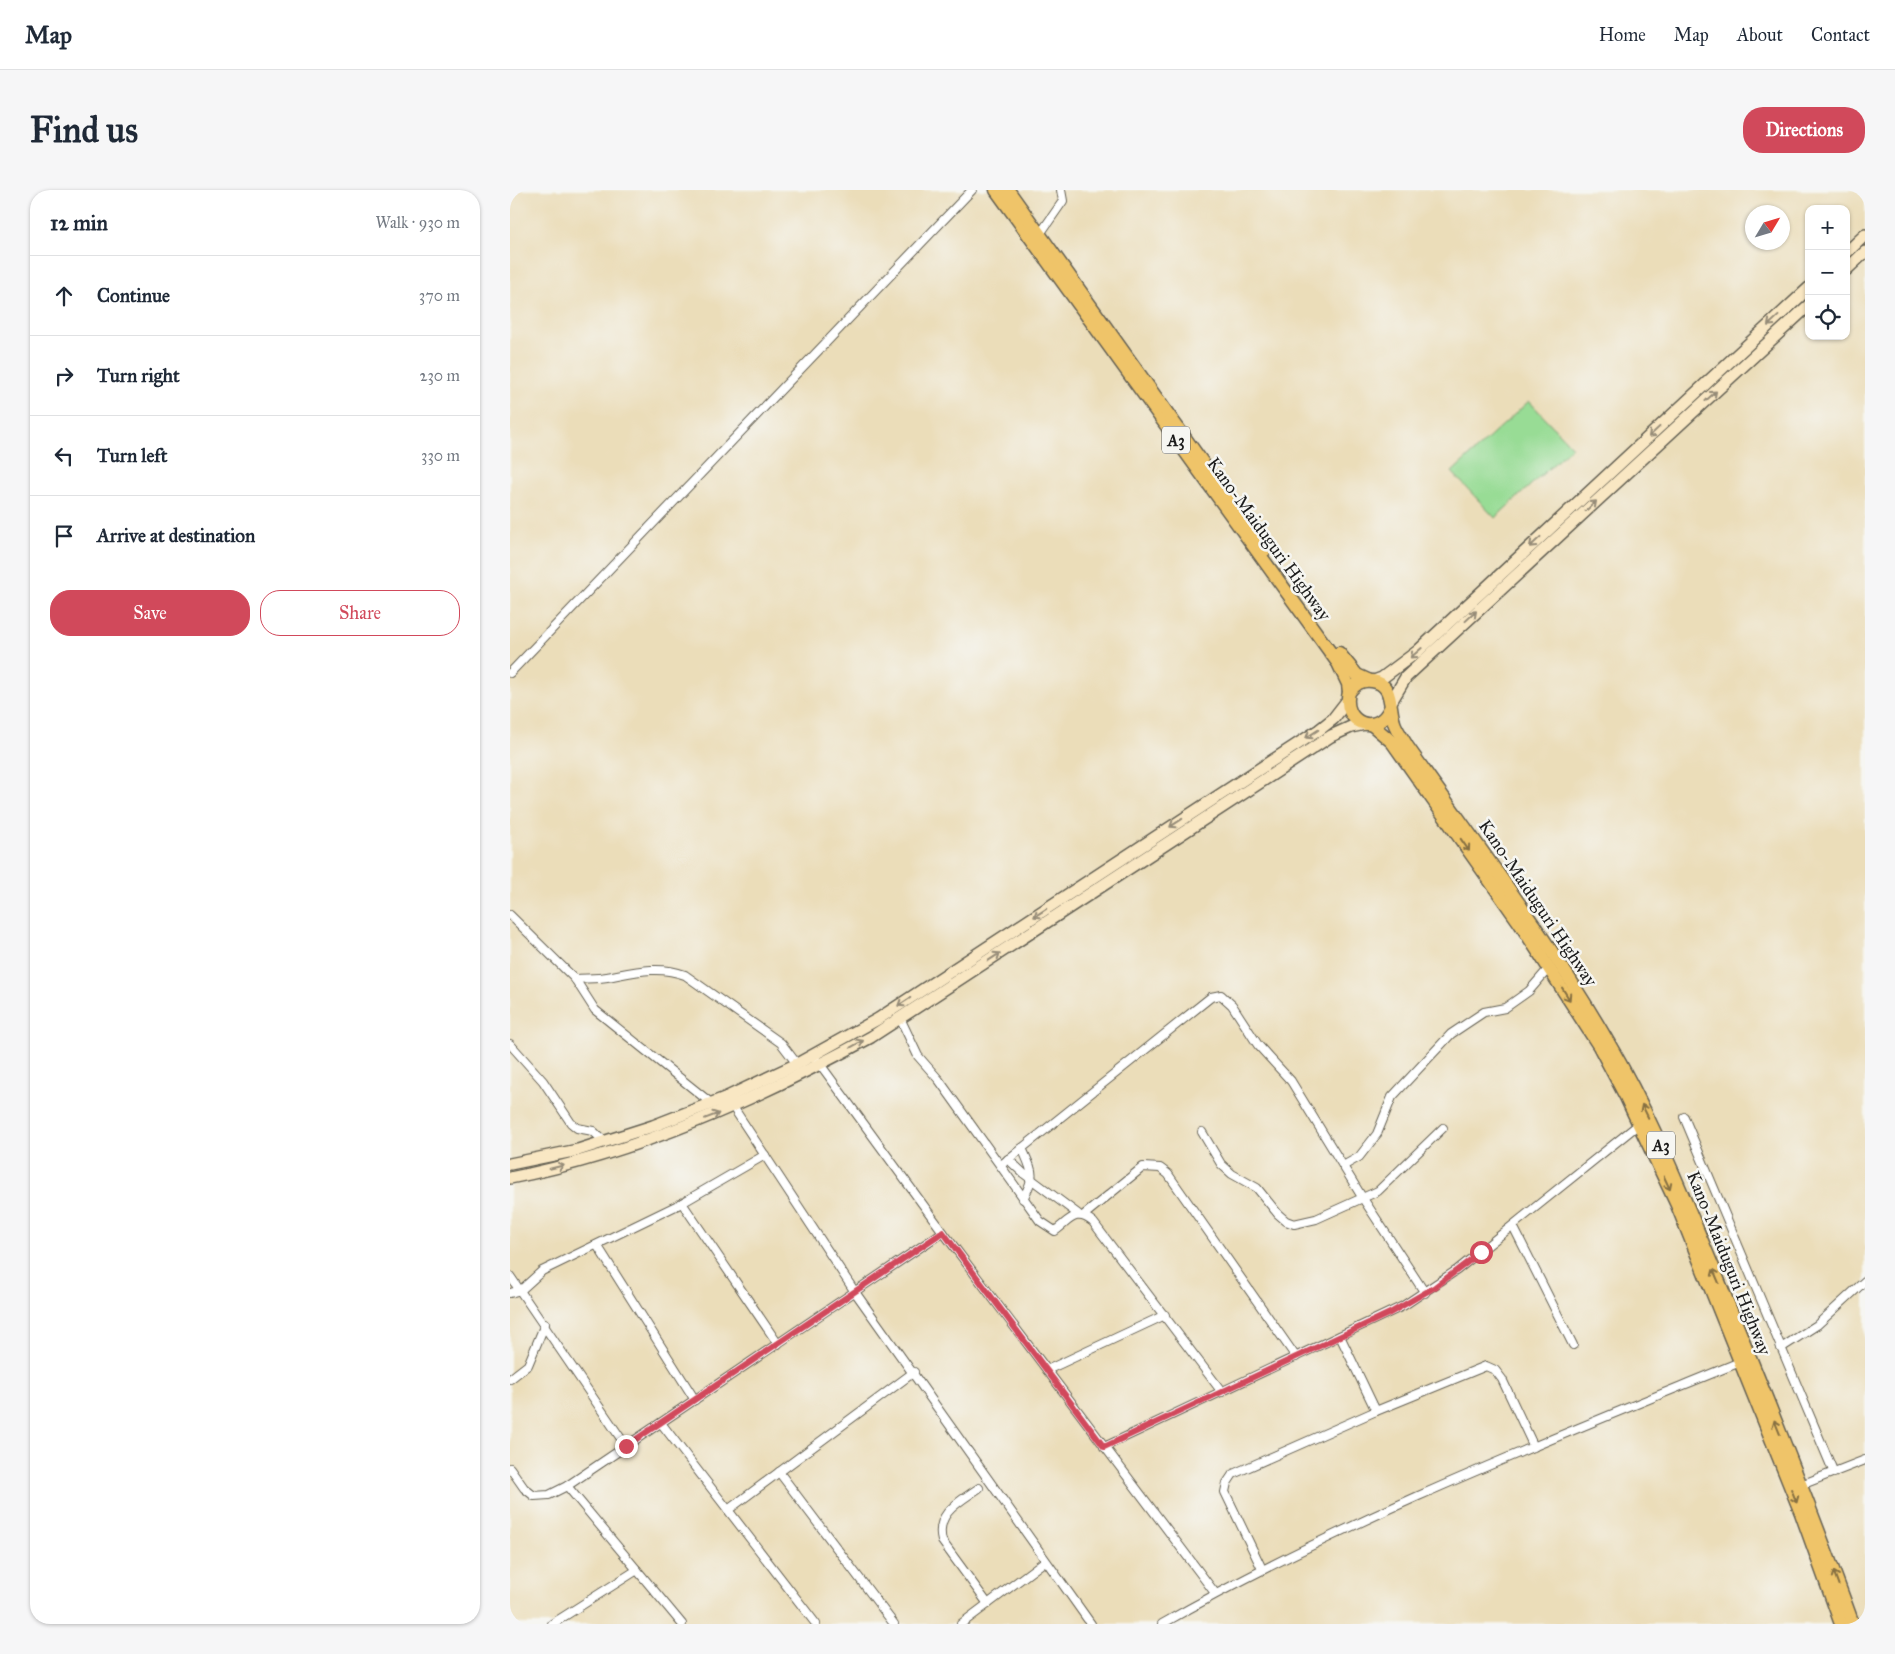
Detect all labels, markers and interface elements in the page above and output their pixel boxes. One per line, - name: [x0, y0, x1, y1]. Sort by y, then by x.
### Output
- text: Map: [25, 20, 72, 50]
- text: Home: [1599, 24, 1646, 46]
- text: Map: [1674, 24, 1709, 46]
- text: About: [1737, 24, 1783, 46]
- text: Contact: [1811, 24, 1870, 46]
- button: Directions: [1743, 107, 1865, 153]
- text: Find us: [30, 109, 138, 152]
- north arrow: [1745, 205, 1790, 250]
- map controls: [1805, 205, 1850, 340]
- button: +: [1805, 205, 1850, 250]
- text: 12 min: [50, 210, 108, 236]
- text: Walk · 930 m: [375, 213, 460, 232]
- button: −: [1805, 250, 1850, 295]
- icon: ahead: [50, 282, 78, 310]
- text: Continue: [97, 284, 170, 307]
- text: 370 m: [419, 286, 460, 305]
- button: locate: [1805, 295, 1850, 340]
- one-way arrow: [1767, 315, 1779, 327]
- icon: right: [50, 362, 78, 390]
- text: Turn right: [97, 364, 180, 387]
- text: 230 m: [420, 366, 460, 385]
- one-way arrow: [1704, 390, 1717, 402]
- road number: A3: [1162, 426, 1190, 454]
- one-way arrow: [1648, 426, 1661, 438]
- icon: left: [50, 442, 78, 470]
- text: Turn left: [97, 444, 167, 467]
- text: 330 m: [421, 446, 460, 465]
- street label: Kano-Maiduguri Highway: [1202, 453, 1336, 626]
- one-way arrow: [1584, 500, 1597, 512]
- icon: arrive: [50, 522, 78, 550]
- text: Arrive at destination: [97, 524, 255, 547]
- one-way arrow: [1528, 536, 1541, 548]
- button: Save: [50, 590, 250, 636]
- button: Share: [260, 590, 460, 636]
- one-way arrow: [1465, 610, 1478, 622]
- one-way arrow: [1409, 647, 1422, 658]
- one-way arrow: [1305, 729, 1319, 739]
- street label: Kano-Maiduguri Highway: [1473, 815, 1602, 992]
- one-way arrow: [1169, 818, 1183, 829]
- one-way arrow: [1460, 838, 1470, 852]
- one-way arrow: [1033, 908, 1047, 918]
- one-way arrow: [987, 951, 1001, 961]
- one-way arrow: [1560, 987, 1571, 1001]
- one-way arrow: [898, 997, 912, 1007]
- one-way arrow: [850, 1039, 865, 1049]
- one-way arrow: [1640, 1104, 1649, 1119]
- one-way arrow: [703, 1111, 719, 1120]
- road number: A3: [1647, 1132, 1675, 1158]
- one-way arrow: [549, 1162, 565, 1171]
- street label: Kano-Maiduguri Highway: [1681, 1168, 1776, 1359]
- one-way arrow: [1662, 1175, 1672, 1190]
- route start: [1470, 1241, 1493, 1264]
- one-way arrow: [1711, 1269, 1721, 1284]
- one-way arrow: [1772, 1420, 1781, 1435]
- route end: [615, 1435, 638, 1458]
- one-way arrow: [1790, 1488, 1799, 1503]
- one-way arrow: [1831, 1571, 1840, 1586]

